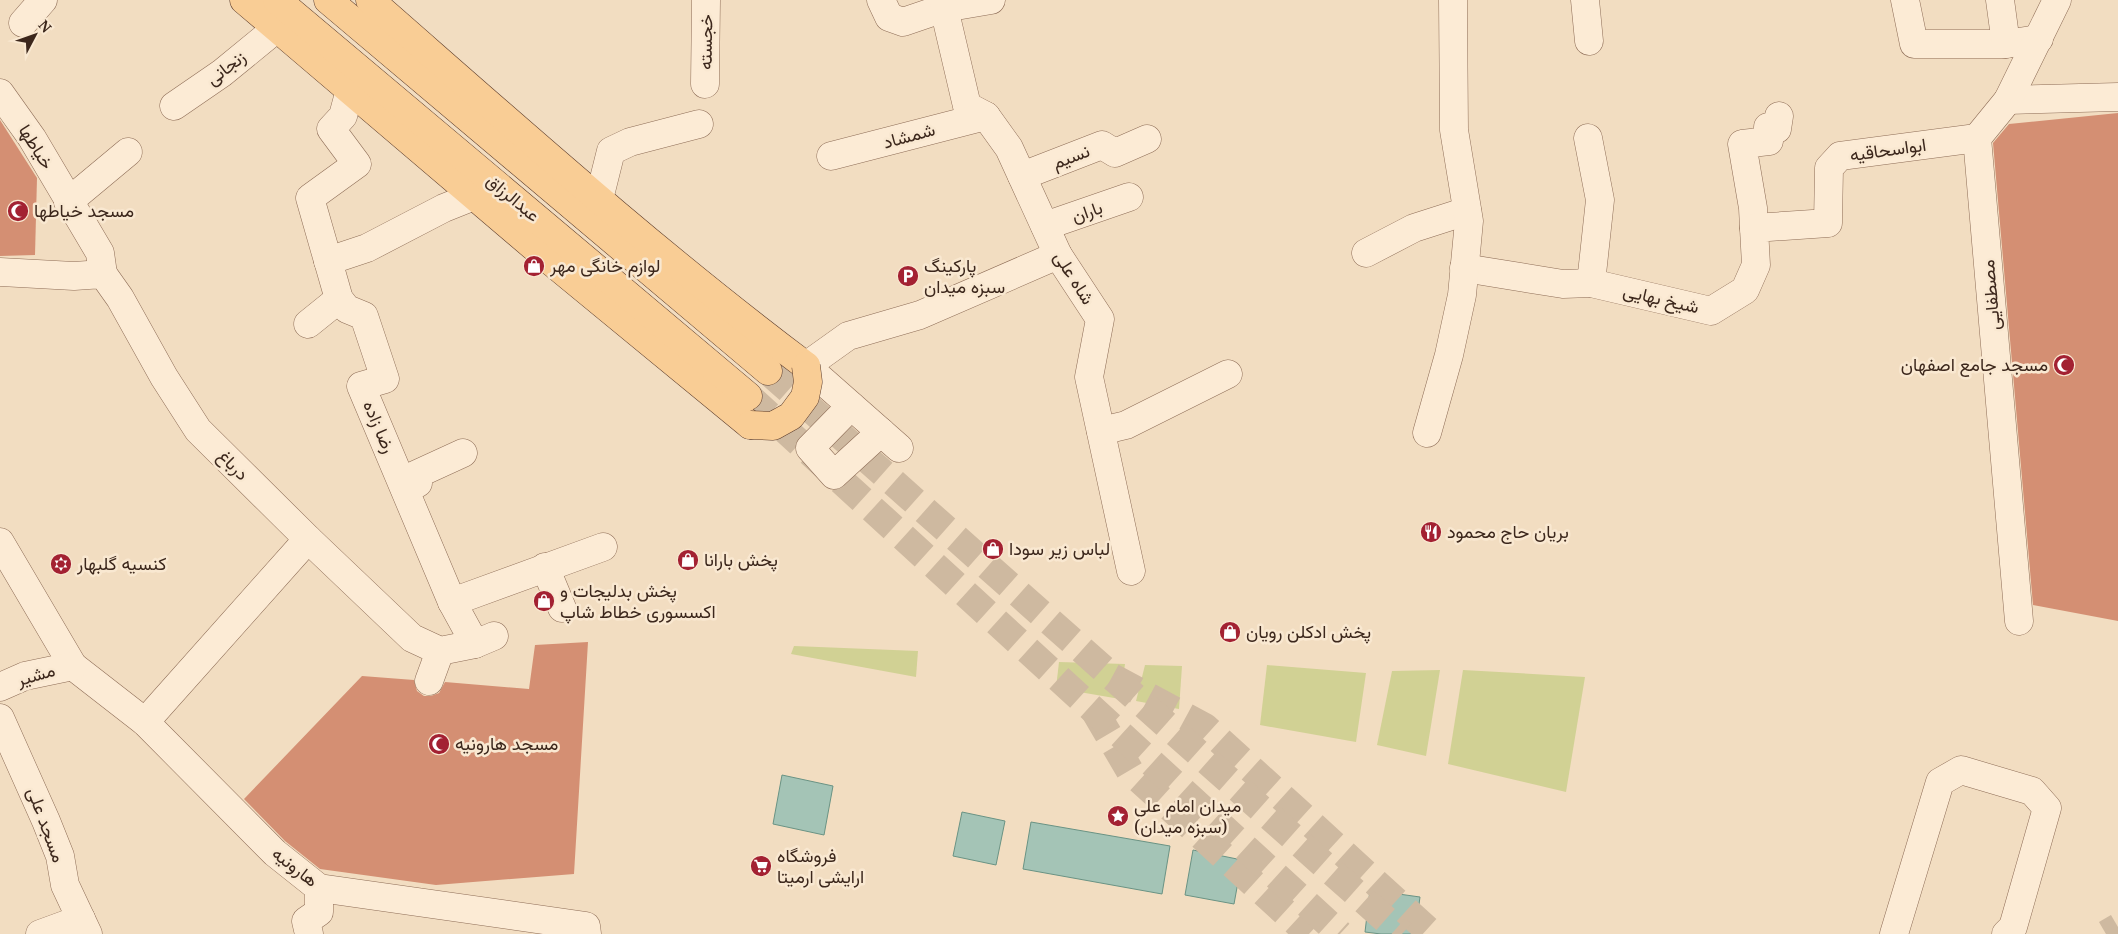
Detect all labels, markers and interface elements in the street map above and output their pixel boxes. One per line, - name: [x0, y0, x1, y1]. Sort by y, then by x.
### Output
- north arrow: [10, 10, 60, 60]
- street label: خجسته: [693, 14, 717, 70]
- text: N: [34, 16, 56, 37]
- street label: زنجانی: [201, 44, 250, 90]
- street label: شمشاد: [880, 117, 937, 153]
- street label: خیاطها: [14, 119, 60, 173]
- street label: ابواسحاقیه: [1848, 132, 1928, 166]
- street label: نسیم: [1048, 138, 1093, 175]
- street label: عبدالرزاق: [482, 168, 545, 227]
- street label: باران: [1068, 195, 1105, 227]
- place label: مسجد خیاطها: [34, 198, 134, 222]
- mosque icon: مسجد خیاطها: [6, 199, 30, 223]
- street label: شاه علی: [1049, 246, 1101, 309]
- place label: لوازم خانگی مهر: [549, 253, 660, 278]
- place label: پارکینگ سبزه میدان: [924, 253, 1005, 298]
- shop icon: لوازم خانگی مهر: [522, 254, 546, 278]
- street label: مصطفایی: [1975, 259, 2005, 331]
- parking icon: پارکینگ سبزه میدان: [896, 264, 920, 288]
- street label: شیخ بهایی: [1621, 278, 1702, 319]
- place label: مسجد جامع اصفهان: [1901, 352, 2048, 377]
- mosque icon: مسجد جامع اصفهان: [2052, 353, 2076, 377]
- street label: رضا زاده: [358, 396, 402, 457]
- street label: درباغ: [212, 444, 254, 486]
- place label: بریان حاج محمود: [1447, 519, 1569, 544]
- restaurant icon: بریان حاج محمود: [1419, 520, 1443, 544]
- place label: لباس زیر سودا: [1009, 536, 1110, 560]
- shop icon: لباس زیر سودا: [981, 537, 1005, 561]
- place label: پخش بارانا: [704, 547, 778, 572]
- shop icon: پخش بارانا: [676, 548, 700, 572]
- place label: کنسیه گلبهار: [76, 551, 167, 575]
- synagogue icon: کنسیه گلبهار: [49, 552, 73, 576]
- place label: پخش بدلیجات و اکسسوری خطاط شاپ: [560, 578, 716, 624]
- shop icon: پخش بدلیجات و اکسسوری خطاط شاپ: [532, 589, 556, 613]
- place label: پخش ادکلن رویان: [1246, 619, 1371, 644]
- shop icon: پخش ادکلن رویان: [1218, 620, 1242, 644]
- street label: مشیر: [13, 657, 58, 691]
- place label: مسجد هارونیه: [455, 731, 558, 755]
- mosque icon: مسجد هارونیه: [427, 732, 451, 756]
- street label: مسجد علی: [22, 784, 72, 865]
- place label: میدان امام علی (سبزه میدان): [1134, 793, 1241, 838]
- place icon: میدان امام علی (سبزه میدان): [1106, 804, 1130, 828]
- street label: هارونیه: [268, 841, 324, 892]
- place label: فروشگاه ارایشی ارمیتا: [777, 843, 864, 888]
- supermarket icon: فروشگاه ارایشی ارمیتا: [749, 854, 773, 878]

